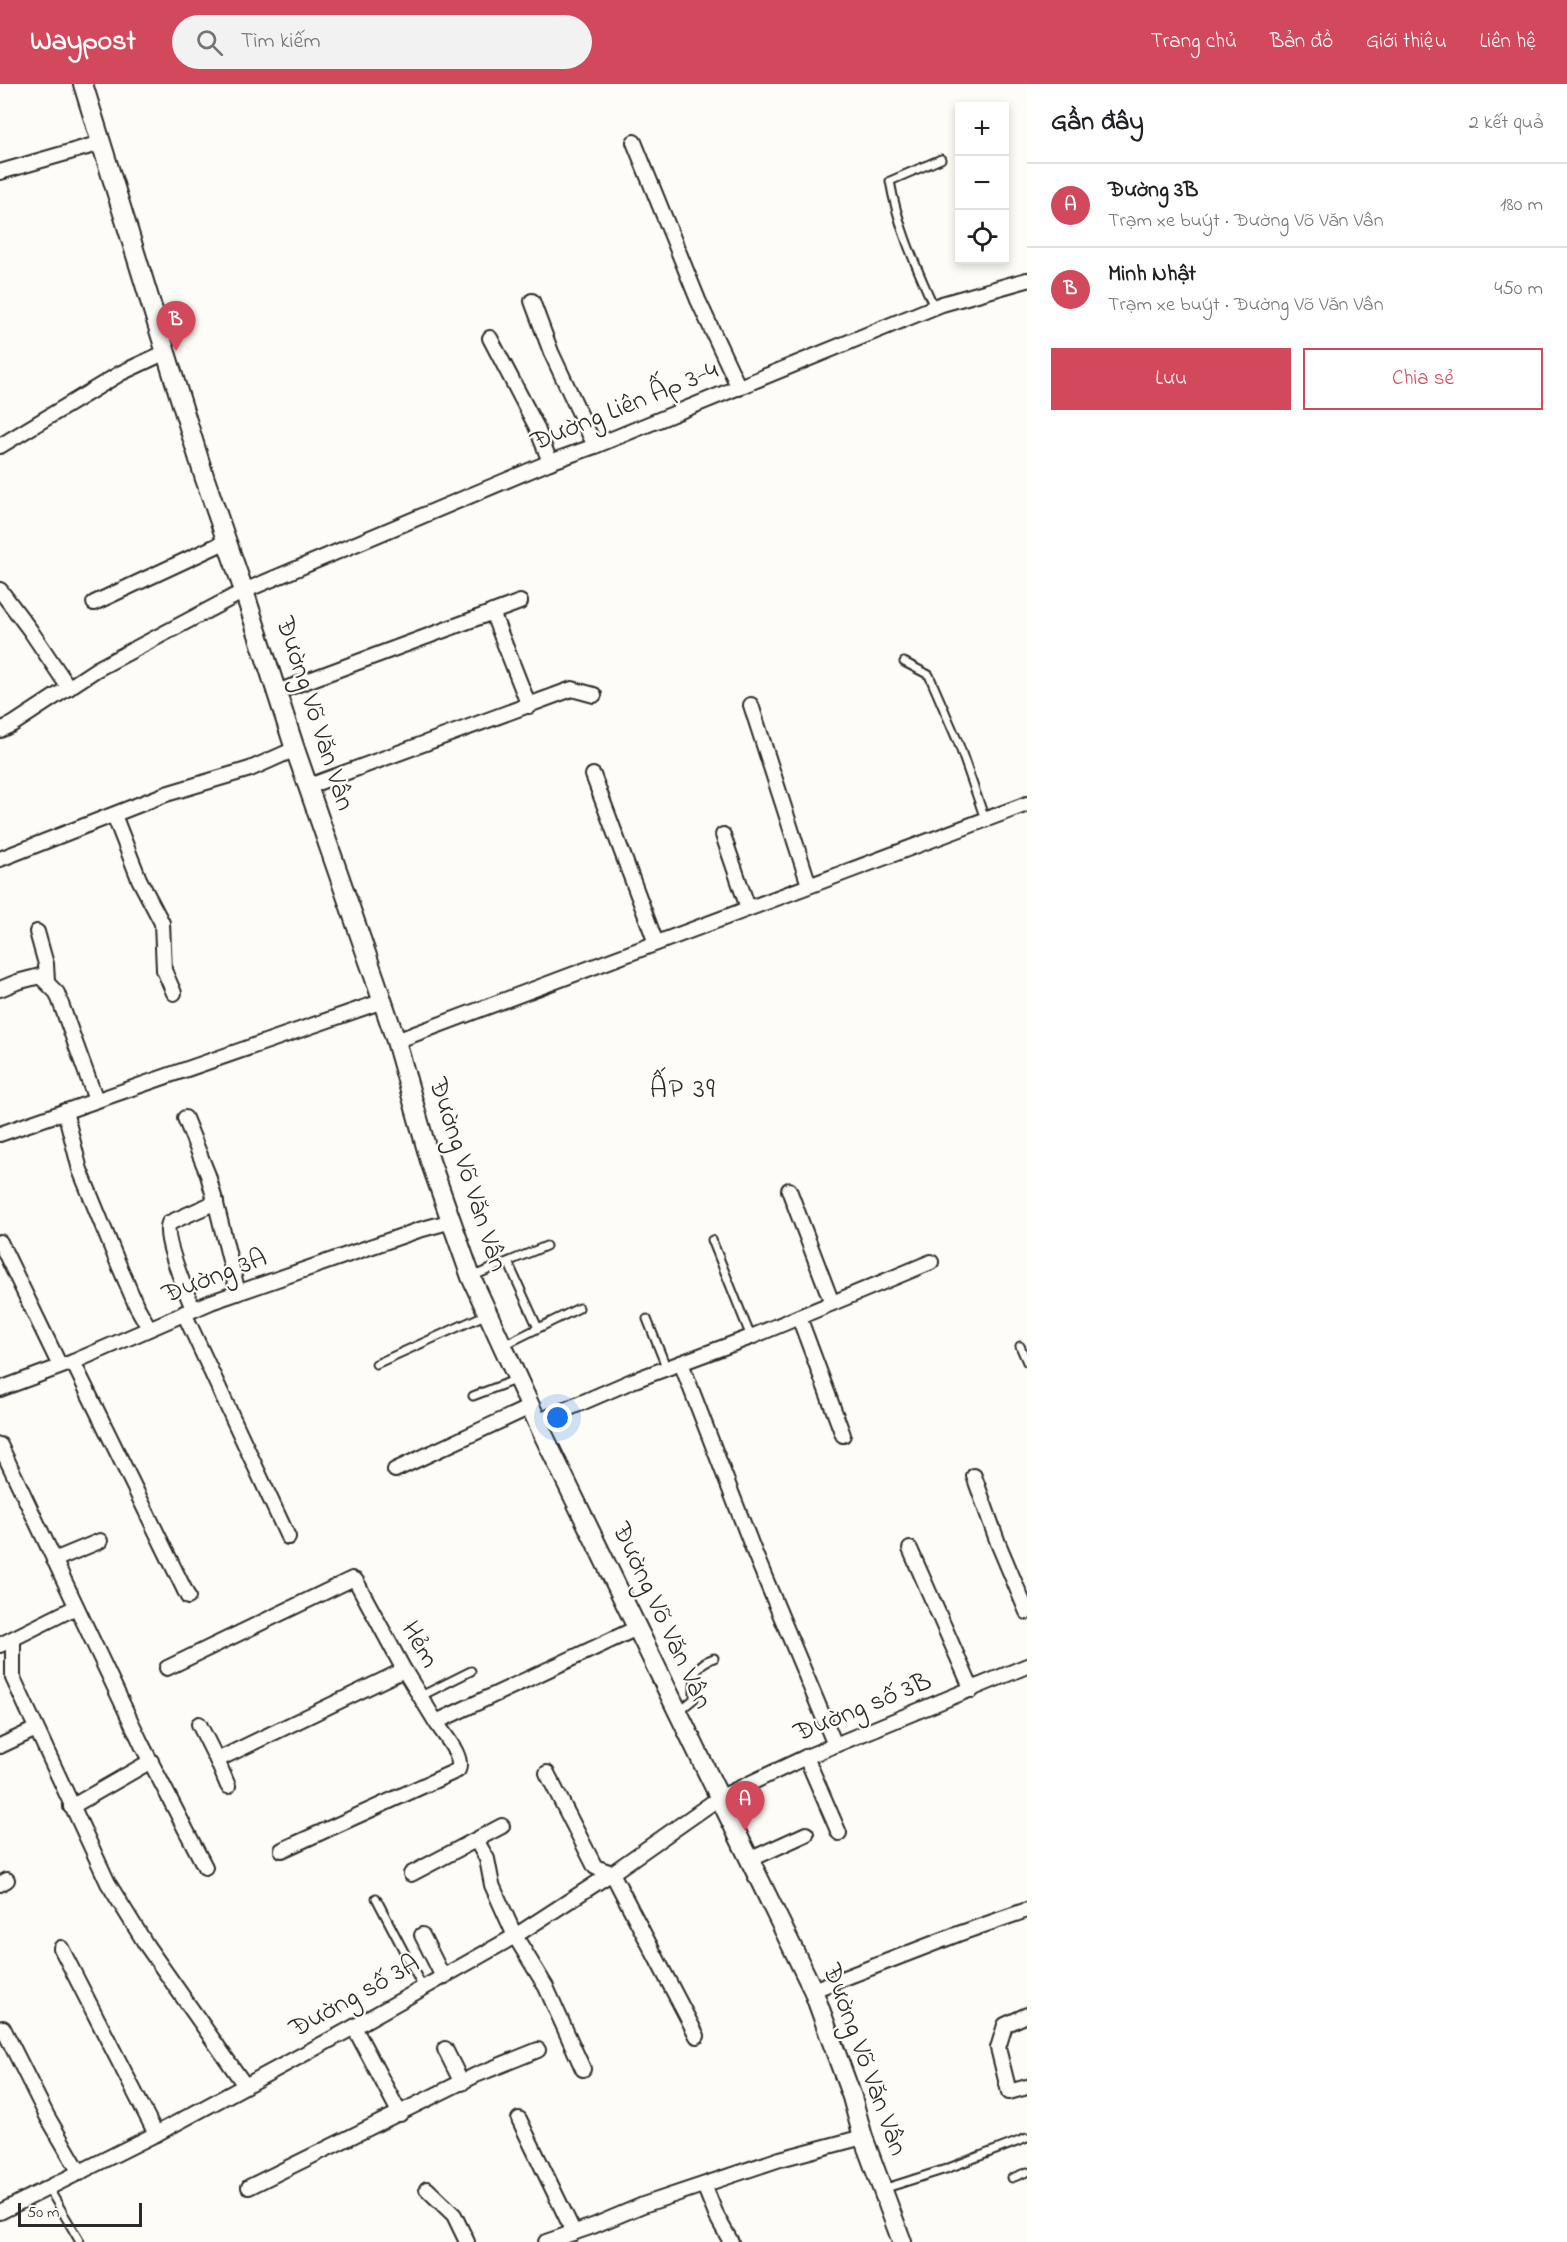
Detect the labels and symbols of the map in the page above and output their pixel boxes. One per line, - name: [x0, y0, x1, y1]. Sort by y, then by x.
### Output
- pin: B: [156, 302, 195, 351]
- street label: Đường Liên Ấp 3-4: [524, 350, 725, 463]
- street label: Đường Võ Văn Vân: [264, 611, 364, 816]
- district label: ẤP 39: [650, 1067, 716, 1111]
- street label: Đường Võ Văn Vân: [417, 1072, 517, 1277]
- street label: Đường 3A: [156, 1239, 273, 1315]
- your location: [543, 1403, 572, 1432]
- street label: Đường Võ Văn Vân: [600, 1515, 721, 1716]
- street label: Hẻm: [390, 1614, 448, 1676]
- street label: Đường số 3B: [787, 1663, 938, 1754]
- pin: A: [726, 1782, 764, 1831]
- street label: Đường số 3A: [282, 1945, 427, 2049]
- street label: Đường Võ Văn Vân: [811, 1958, 917, 2162]
- scale bar: [18, 2200, 142, 2228]

